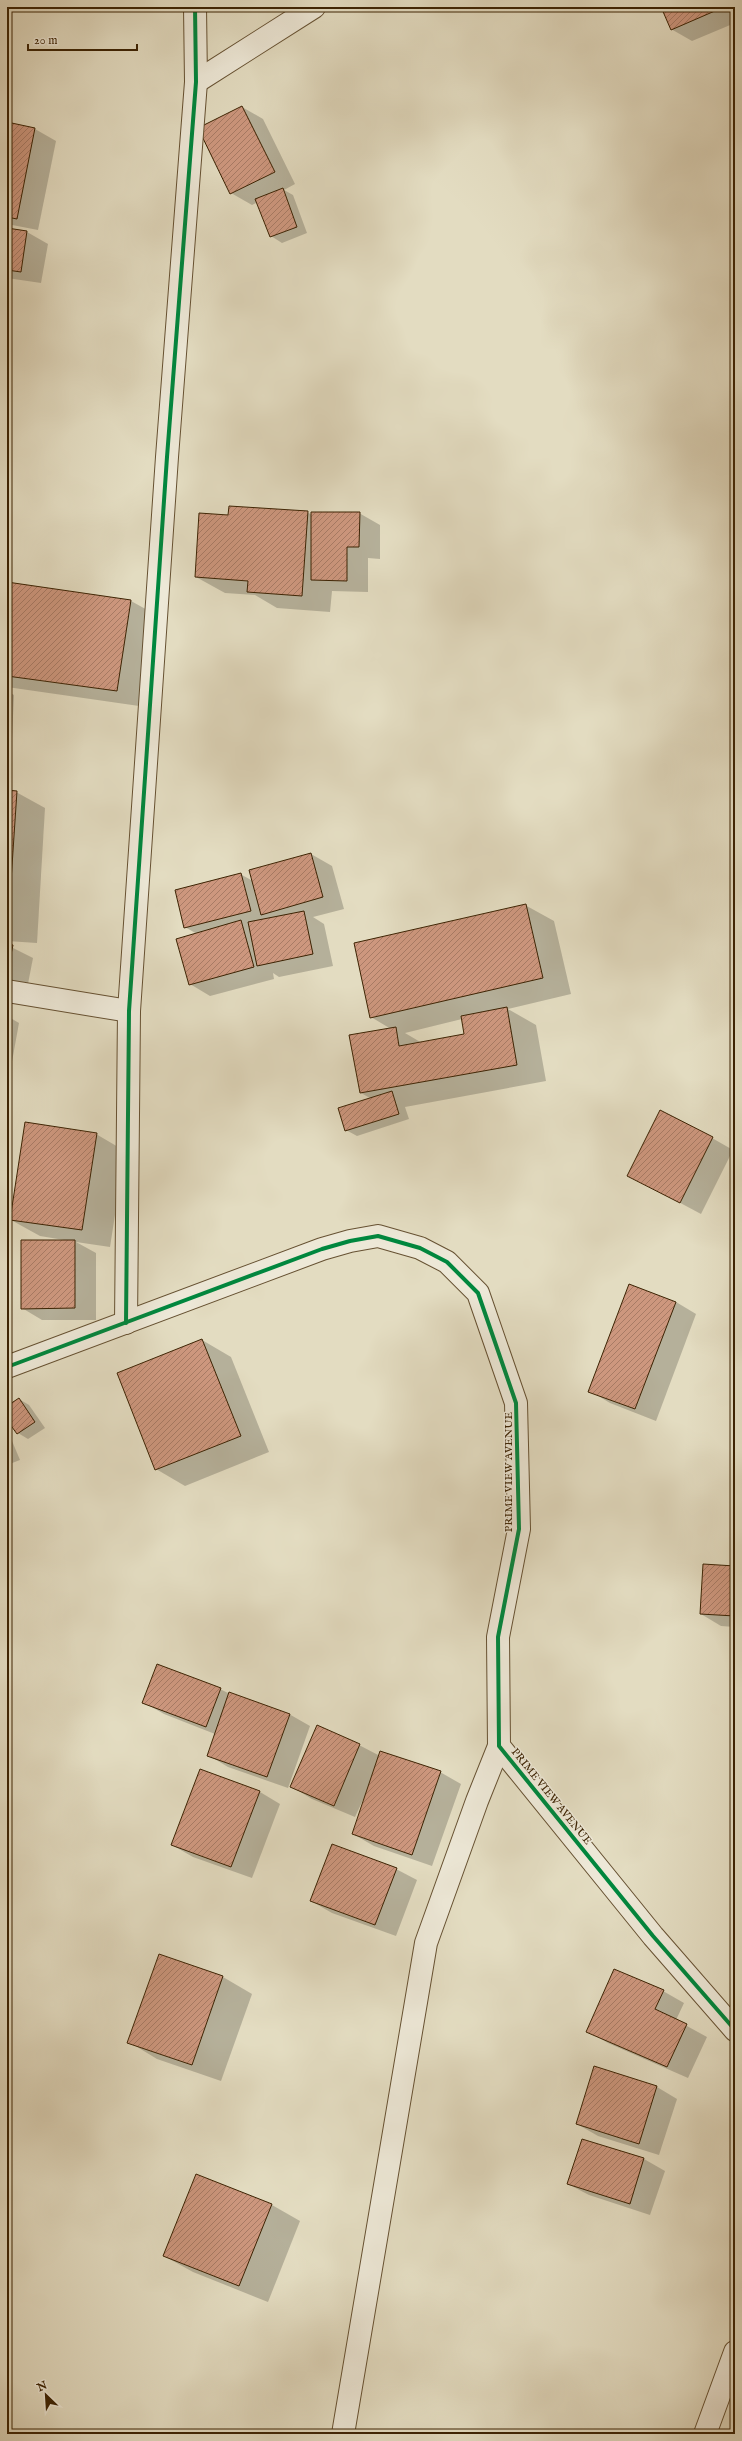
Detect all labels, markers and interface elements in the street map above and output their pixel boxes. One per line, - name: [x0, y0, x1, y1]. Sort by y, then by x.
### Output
- scale bar: [28, 26, 137, 52]
- text: 20 m: [34, 33, 57, 48]
- street label: PRIME VIEW AVENUE: [502, 1411, 516, 1532]
- street label: PRIME VIEW AVENUE: [508, 1745, 595, 1848]
- north arrow: [26, 2375, 66, 2415]
- text: N: [34, 2378, 50, 2396]

